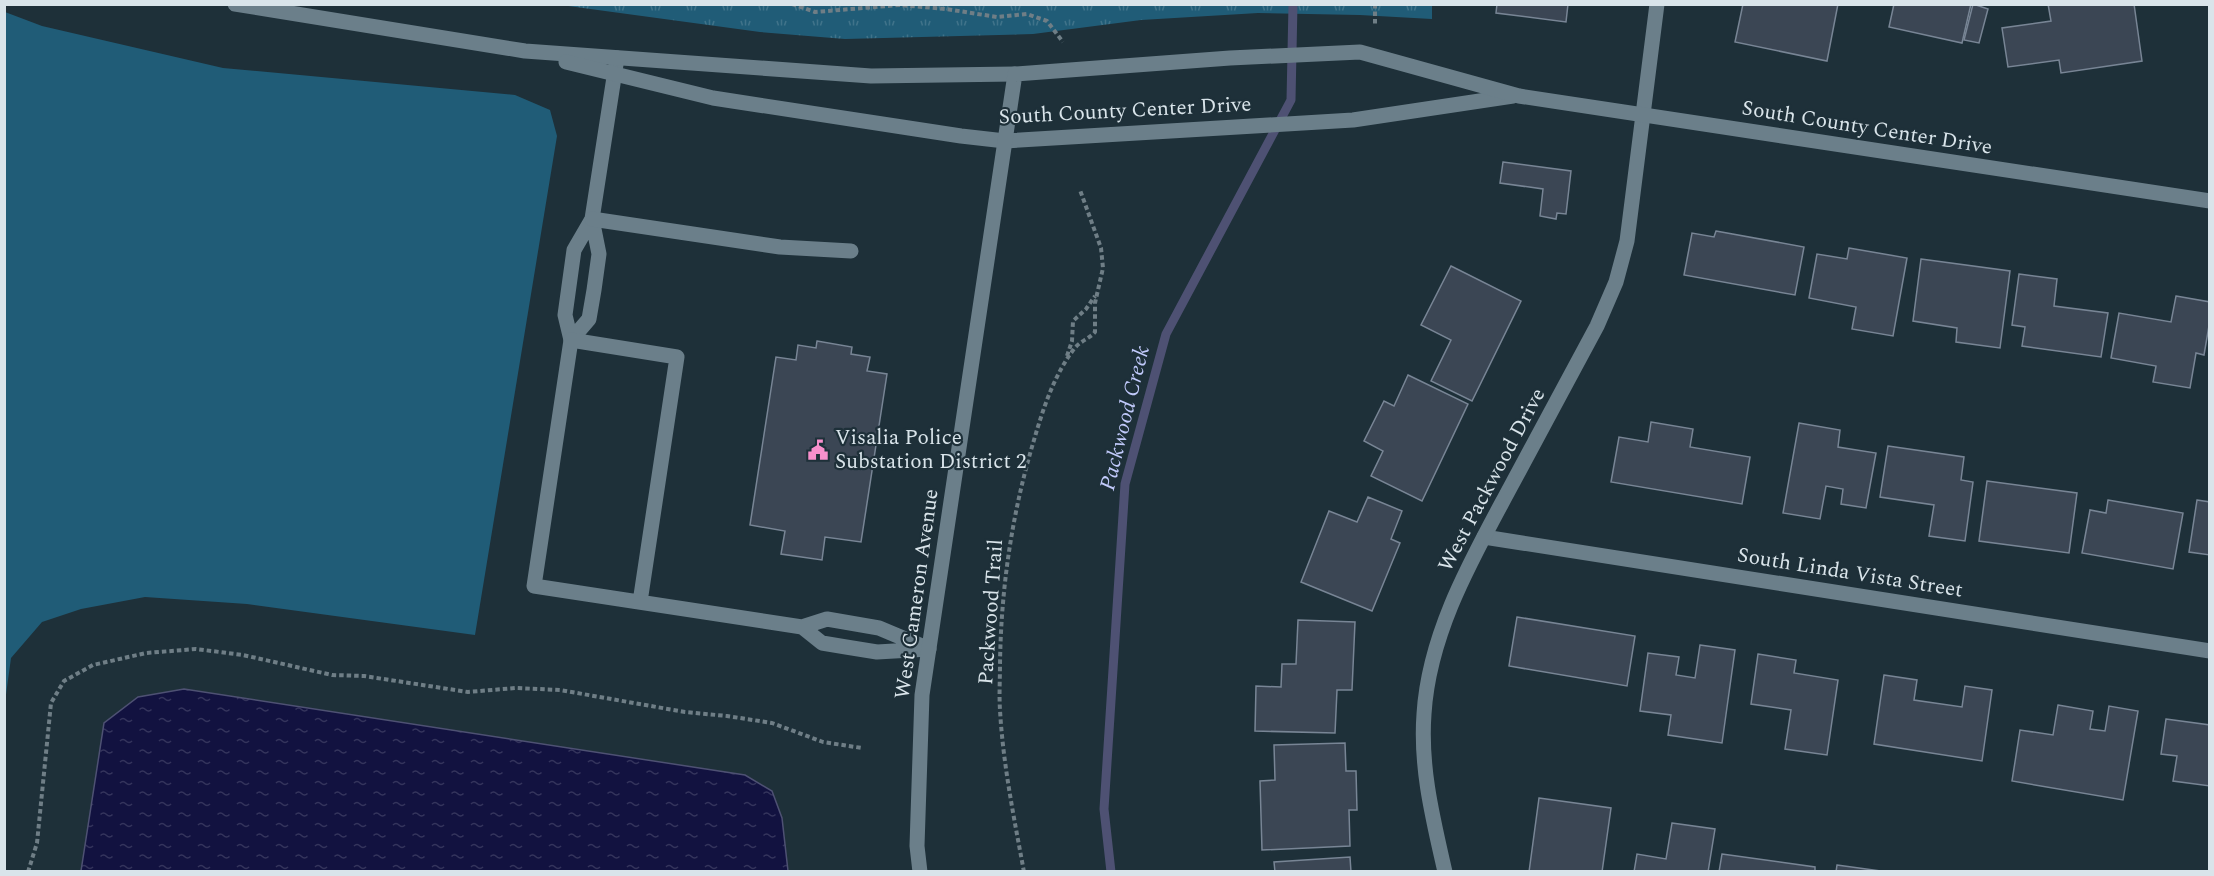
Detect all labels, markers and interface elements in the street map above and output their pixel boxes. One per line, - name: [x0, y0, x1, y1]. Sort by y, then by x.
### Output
- street label: South County Center Drive: [998, 88, 1252, 134]
- street label: South County Center Drive: [1739, 92, 1995, 164]
- water label: Packwood Creek: [1091, 342, 1159, 494]
- street label: West Packwood Drive: [1430, 382, 1554, 578]
- place label: Visalia Police Substation District 2: [835, 422, 1027, 478]
- public building icon: Visalia Police Substation District 2: [806, 438, 830, 462]
- street label: West Cameron Avenue: [886, 487, 948, 701]
- street label: Packwood Trail: [970, 538, 1012, 686]
- street label: South Linda Vista Street: [1735, 539, 1965, 607]

